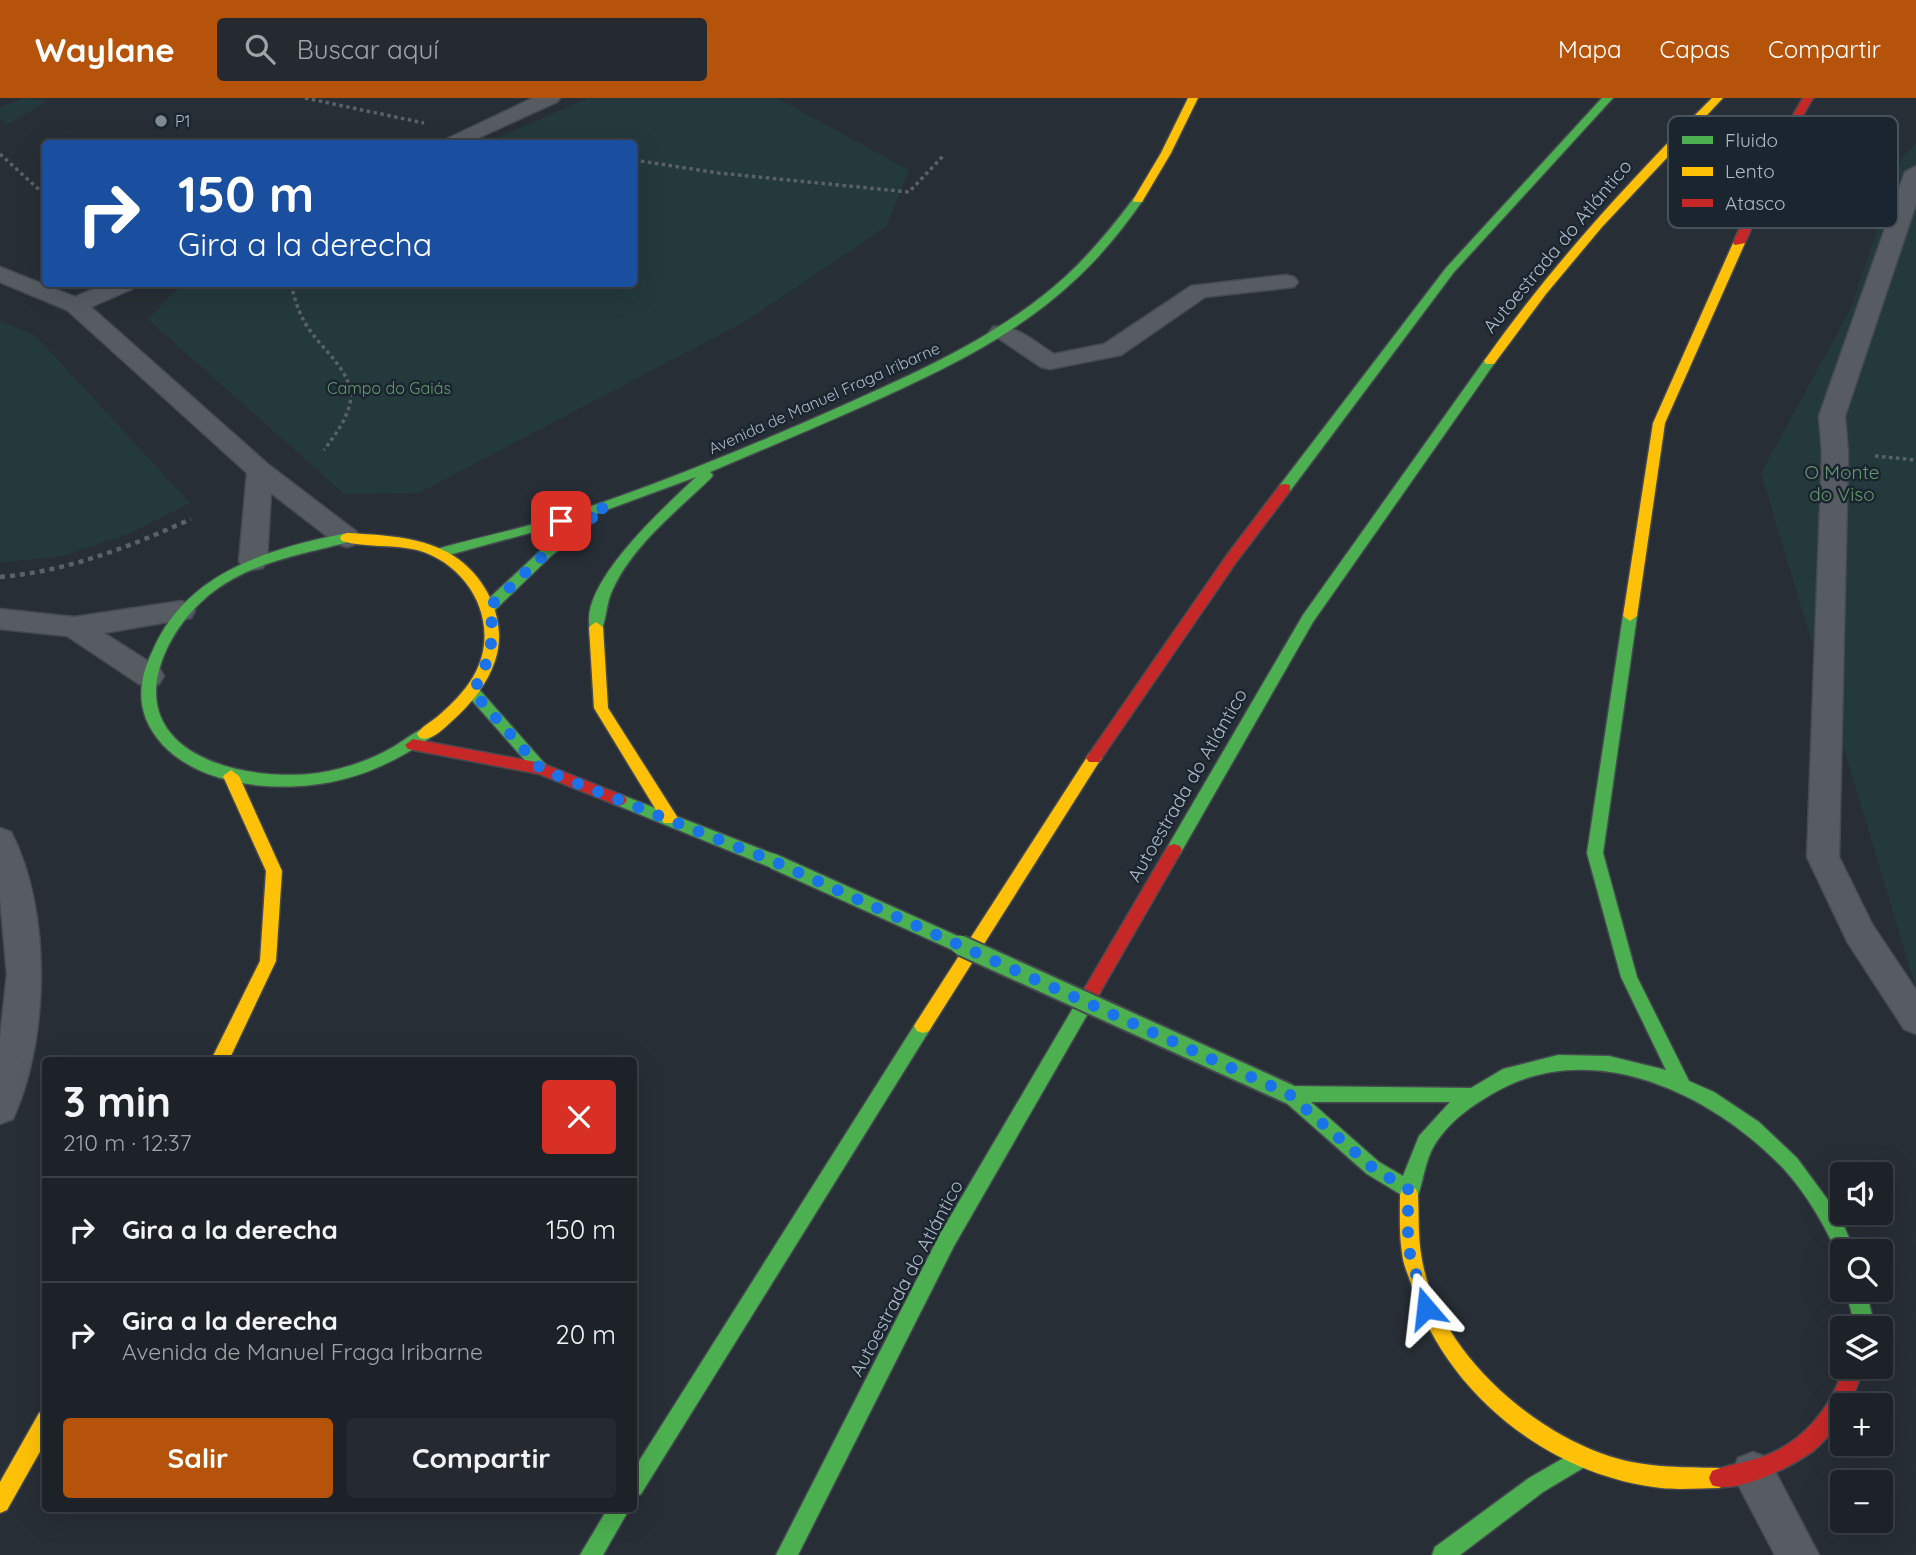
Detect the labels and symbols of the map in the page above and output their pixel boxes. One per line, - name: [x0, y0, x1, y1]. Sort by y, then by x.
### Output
- place label: P1: [175, 111, 190, 131]
- marker: P1: [153, 113, 169, 129]
- legend: [1668, 116, 1898, 228]
- text: Fluido: [1725, 128, 1778, 152]
- street label: Autoestrada do Atlántico: [1477, 154, 1637, 338]
- text: Lento: [1725, 159, 1775, 183]
- text: Atasco: [1725, 191, 1785, 215]
- street label: Avenida de Manuel Fraga Iribarne: [705, 338, 943, 458]
- park label: Campo do Gaiás: [327, 378, 451, 398]
- park label: O Monte do Viso: [1805, 460, 1880, 506]
- pin: [531, 491, 591, 551]
- street label: Autoestrada do Atlántico: [1122, 684, 1252, 886]
- street label: Autoestrada do Atlántico: [844, 1176, 968, 1380]
- position arrow: [1389, 1271, 1463, 1345]

